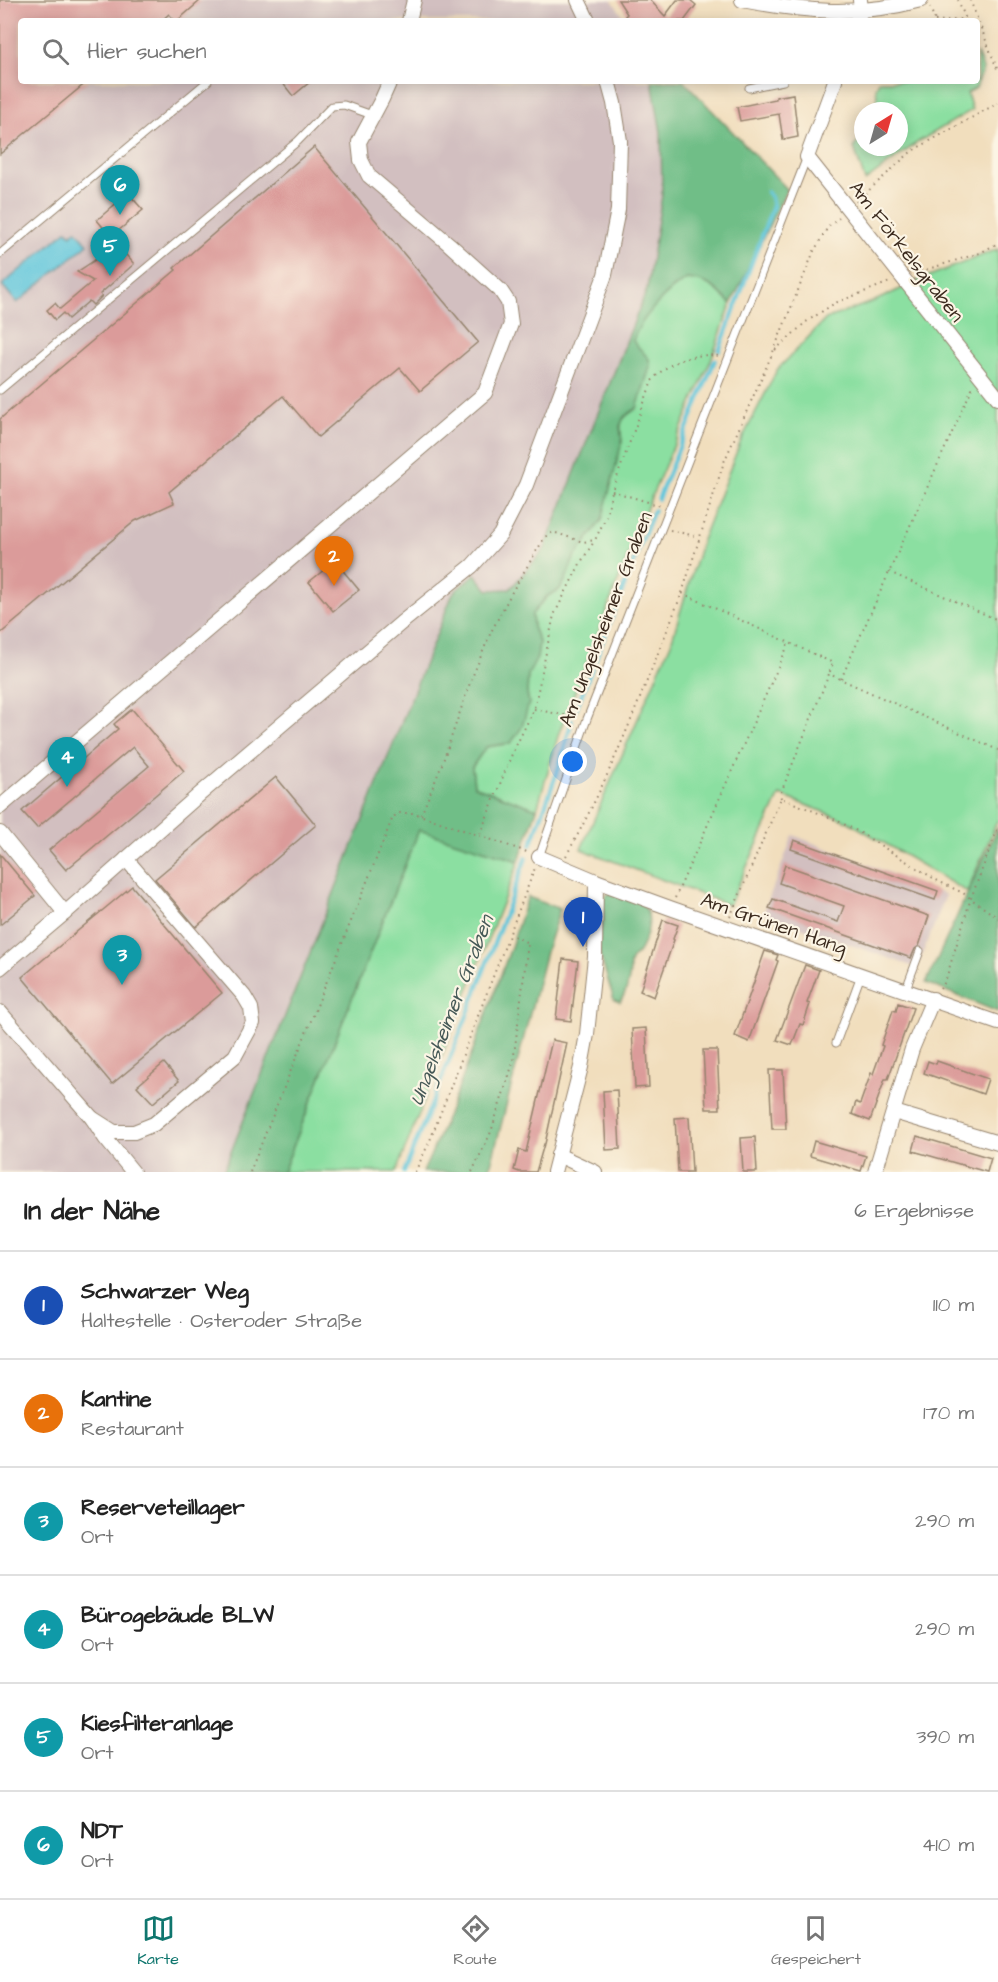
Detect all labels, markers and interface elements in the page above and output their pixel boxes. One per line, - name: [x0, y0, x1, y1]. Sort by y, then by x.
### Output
- search box: [18, 18, 980, 84]
- icon: search: [39, 35, 72, 68]
- text: Hier suchen: [87, 36, 206, 67]
- north arrow: [854, 102, 908, 156]
- pin: 6: [100, 166, 140, 215]
- street label: Am Förkelsgraben: [841, 175, 970, 329]
- pin: 5: [90, 226, 130, 276]
- street label: Am Ungelsheimer Graben: [552, 508, 661, 731]
- pin: 2: [314, 536, 354, 586]
- pin: 4: [48, 738, 86, 787]
- your location: [558, 747, 587, 776]
- street label: Am Grünen Hang: [697, 886, 850, 963]
- pin: 1: [564, 898, 602, 947]
- water label: Ungelsheimer Graben: [402, 910, 503, 1110]
- pin: 3: [102, 936, 142, 985]
- text: In der Nähe: [24, 1193, 160, 1229]
- text: 6 Ergebnisse: [854, 1197, 974, 1225]
- text: Schwarzer Weg: [81, 1276, 249, 1307]
- text: 1: [42, 1291, 45, 1319]
- text: 110 m: [933, 1291, 974, 1319]
- text: Haltestelle · Osteroder Straße: [81, 1307, 362, 1335]
- text: Kantine: [81, 1384, 152, 1415]
- text: 2: [38, 1399, 49, 1427]
- text: 170 m: [923, 1399, 974, 1427]
- text: Restaurant: [81, 1415, 184, 1443]
- text: Reserveteillager: [81, 1492, 245, 1523]
- text: 3: [38, 1507, 49, 1535]
- text: 290 m: [915, 1507, 974, 1535]
- text: Ort: [81, 1523, 114, 1551]
- text: Bürogebäude BLW: [81, 1600, 274, 1631]
- text: 4: [37, 1615, 50, 1643]
- text: 290 m: [915, 1615, 974, 1643]
- text: Ort: [81, 1631, 114, 1659]
- text: Kiesfilteranlage: [81, 1708, 233, 1739]
- text: 5: [36, 1723, 51, 1751]
- text: 390 m: [916, 1723, 974, 1751]
- text: Ort: [81, 1739, 114, 1767]
- text: NDT: [81, 1816, 123, 1847]
- text: 6: [37, 1831, 50, 1859]
- text: 410 m: [922, 1831, 974, 1859]
- text: Ort: [81, 1847, 114, 1875]
- tab: Karte: [137, 1912, 179, 1970]
- tab: Route: [453, 1912, 497, 1970]
- tab: Gespeichert: [771, 1912, 861, 1970]

